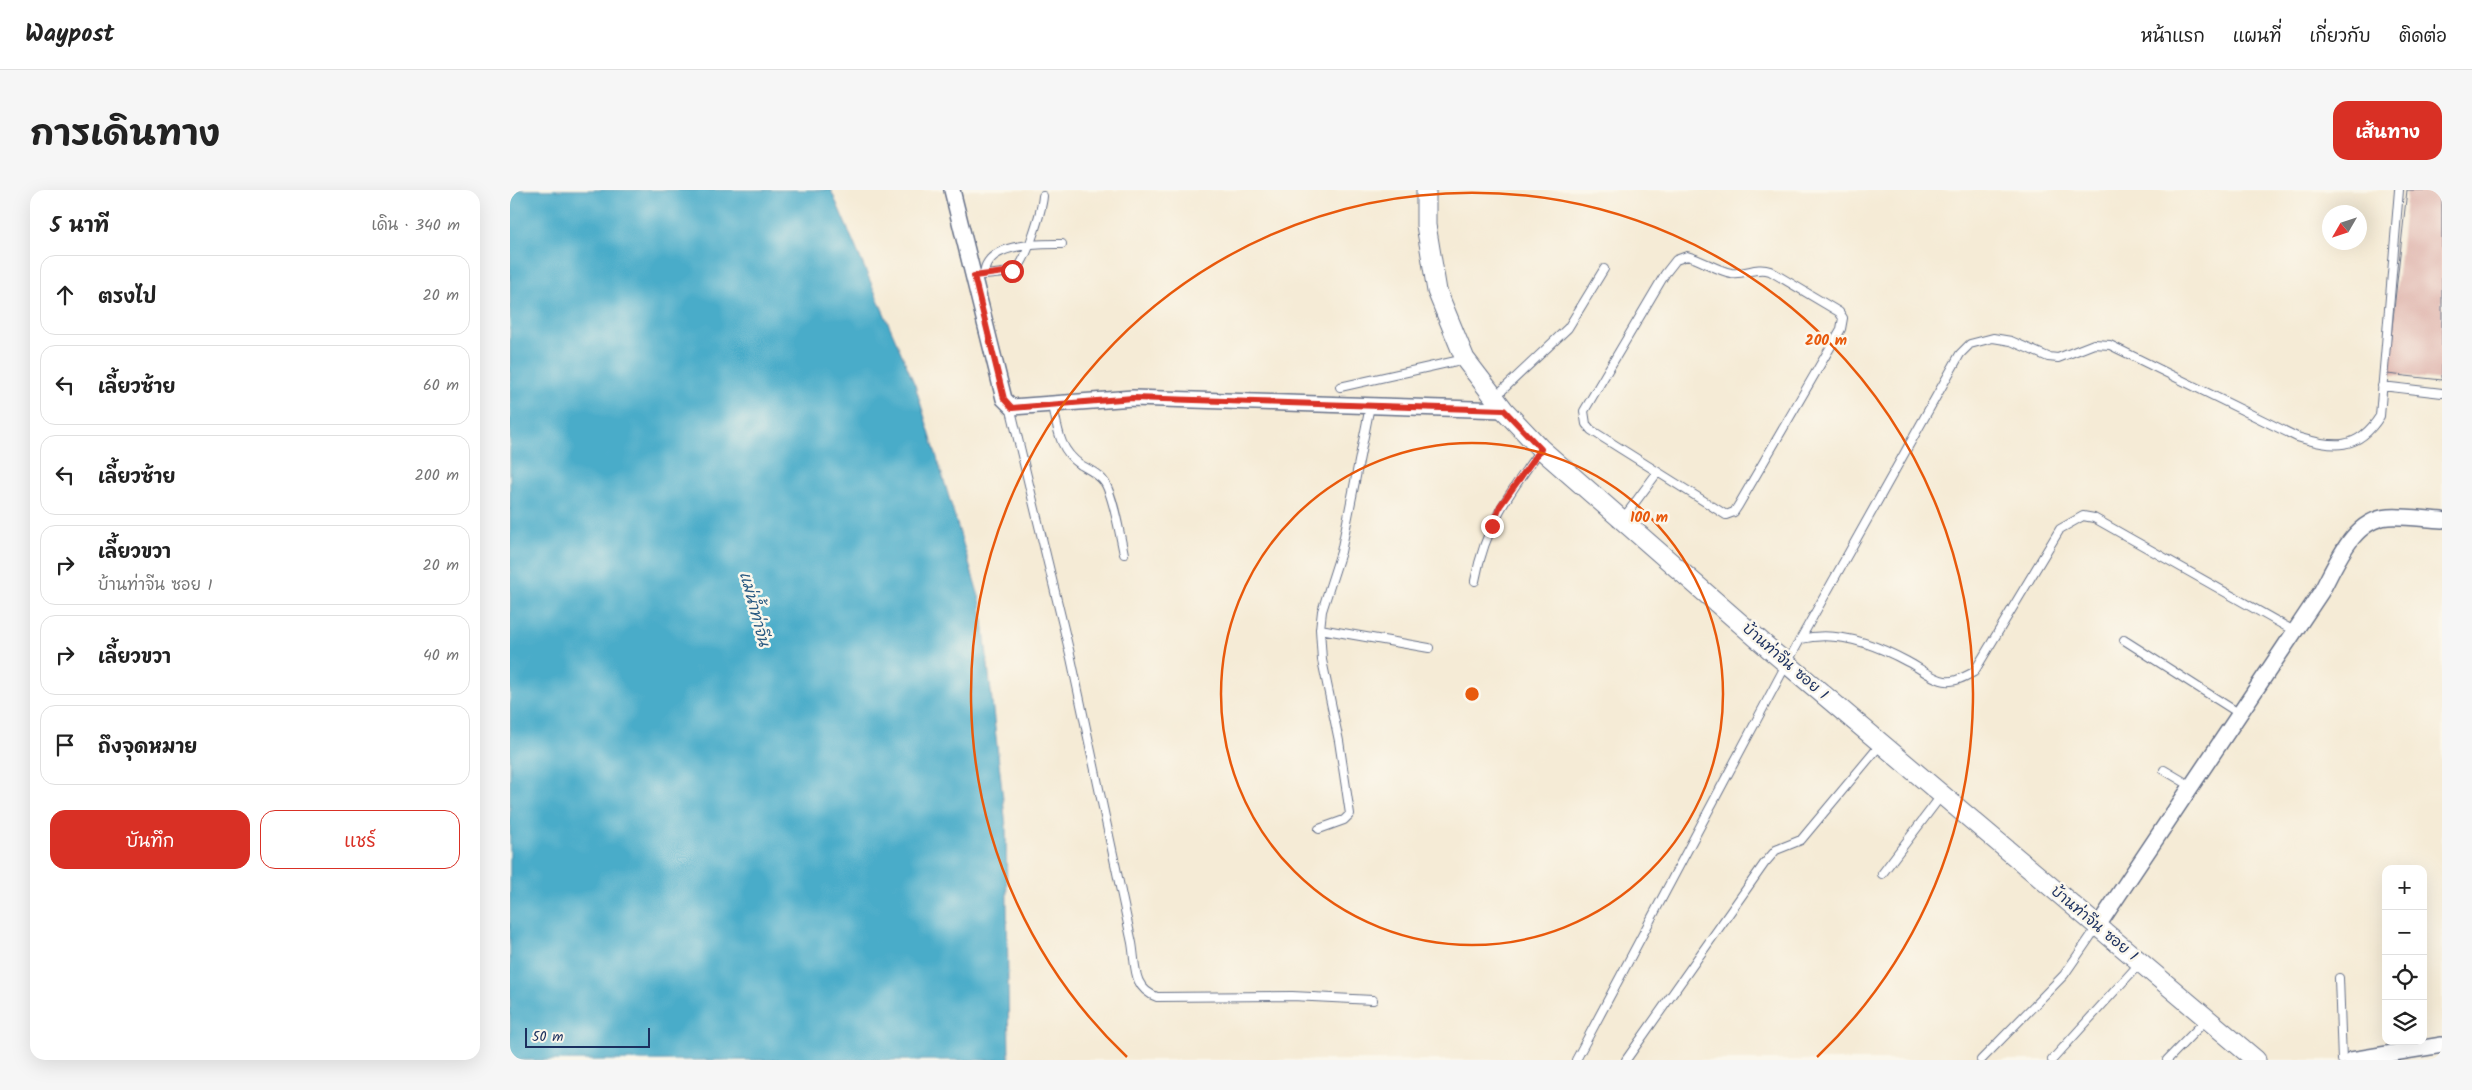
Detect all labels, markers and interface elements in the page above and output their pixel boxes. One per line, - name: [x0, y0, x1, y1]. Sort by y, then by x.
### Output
- text: Waypost: [25, 15, 114, 54]
- text: หน้าแรก: [2141, 23, 2205, 52]
- text: แผนที่: [2233, 23, 2281, 52]
- text: เกี่ยวกับ: [2309, 23, 2371, 52]
- text: ติดต่อ: [2399, 23, 2447, 52]
- button: เส้นทาง: [2333, 101, 2442, 160]
- text: การเดินทาง: [30, 108, 220, 164]
- north arrow: [2322, 205, 2367, 250]
- text: 5 นาที: [50, 210, 109, 243]
- text: เดิน · 340 m: [371, 213, 460, 238]
- route start: [1001, 260, 1024, 283]
- icon: ahead: [51, 281, 79, 309]
- text: ตรงไป: [98, 283, 156, 313]
- text: 20 m: [423, 283, 459, 308]
- text: 200 m: [1805, 329, 1847, 353]
- icon: left: [51, 371, 79, 399]
- text: เลี้ยวซ้าย: [98, 373, 175, 403]
- text: 60 m: [423, 373, 459, 398]
- icon: left: [51, 461, 79, 489]
- text: เลี้ยวซ้าย: [98, 463, 175, 493]
- text: 200 m: [415, 463, 459, 488]
- text: 100 m: [1630, 506, 1668, 530]
- route end: [1481, 515, 1504, 538]
- text: เลี้ยวขวา: [98, 538, 171, 568]
- icon: right: [51, 551, 79, 579]
- text: 20 m: [423, 553, 459, 578]
- water label: แม่น้ำท่าจีน: [732, 568, 779, 650]
- text: บ้านท่าจีน ซอย 1: [98, 573, 213, 598]
- street label: บ้านท่าจีน ซอย 1: [1737, 618, 1834, 706]
- icon: right: [51, 641, 79, 669]
- text: เลี้ยวขวา: [98, 643, 171, 673]
- text: 40 m: [423, 643, 459, 668]
- centre of rings: [1463, 685, 1481, 703]
- icon: arrive: [51, 731, 79, 759]
- text: ถึงจุดหมาย: [98, 733, 197, 763]
- button: บันทึก: [50, 810, 250, 869]
- button: แชร์: [260, 810, 460, 869]
- map controls: [2382, 865, 2427, 1045]
- button: +: [2382, 865, 2427, 910]
- street label: บ้านท่าจีน ซอย 1: [2045, 880, 2143, 968]
- button: −: [2382, 910, 2427, 955]
- button: locate: [2382, 955, 2427, 1000]
- button: layers: [2382, 1000, 2427, 1045]
- scale bar: [525, 1025, 650, 1048]
- text: 50 m: [532, 1026, 563, 1048]

